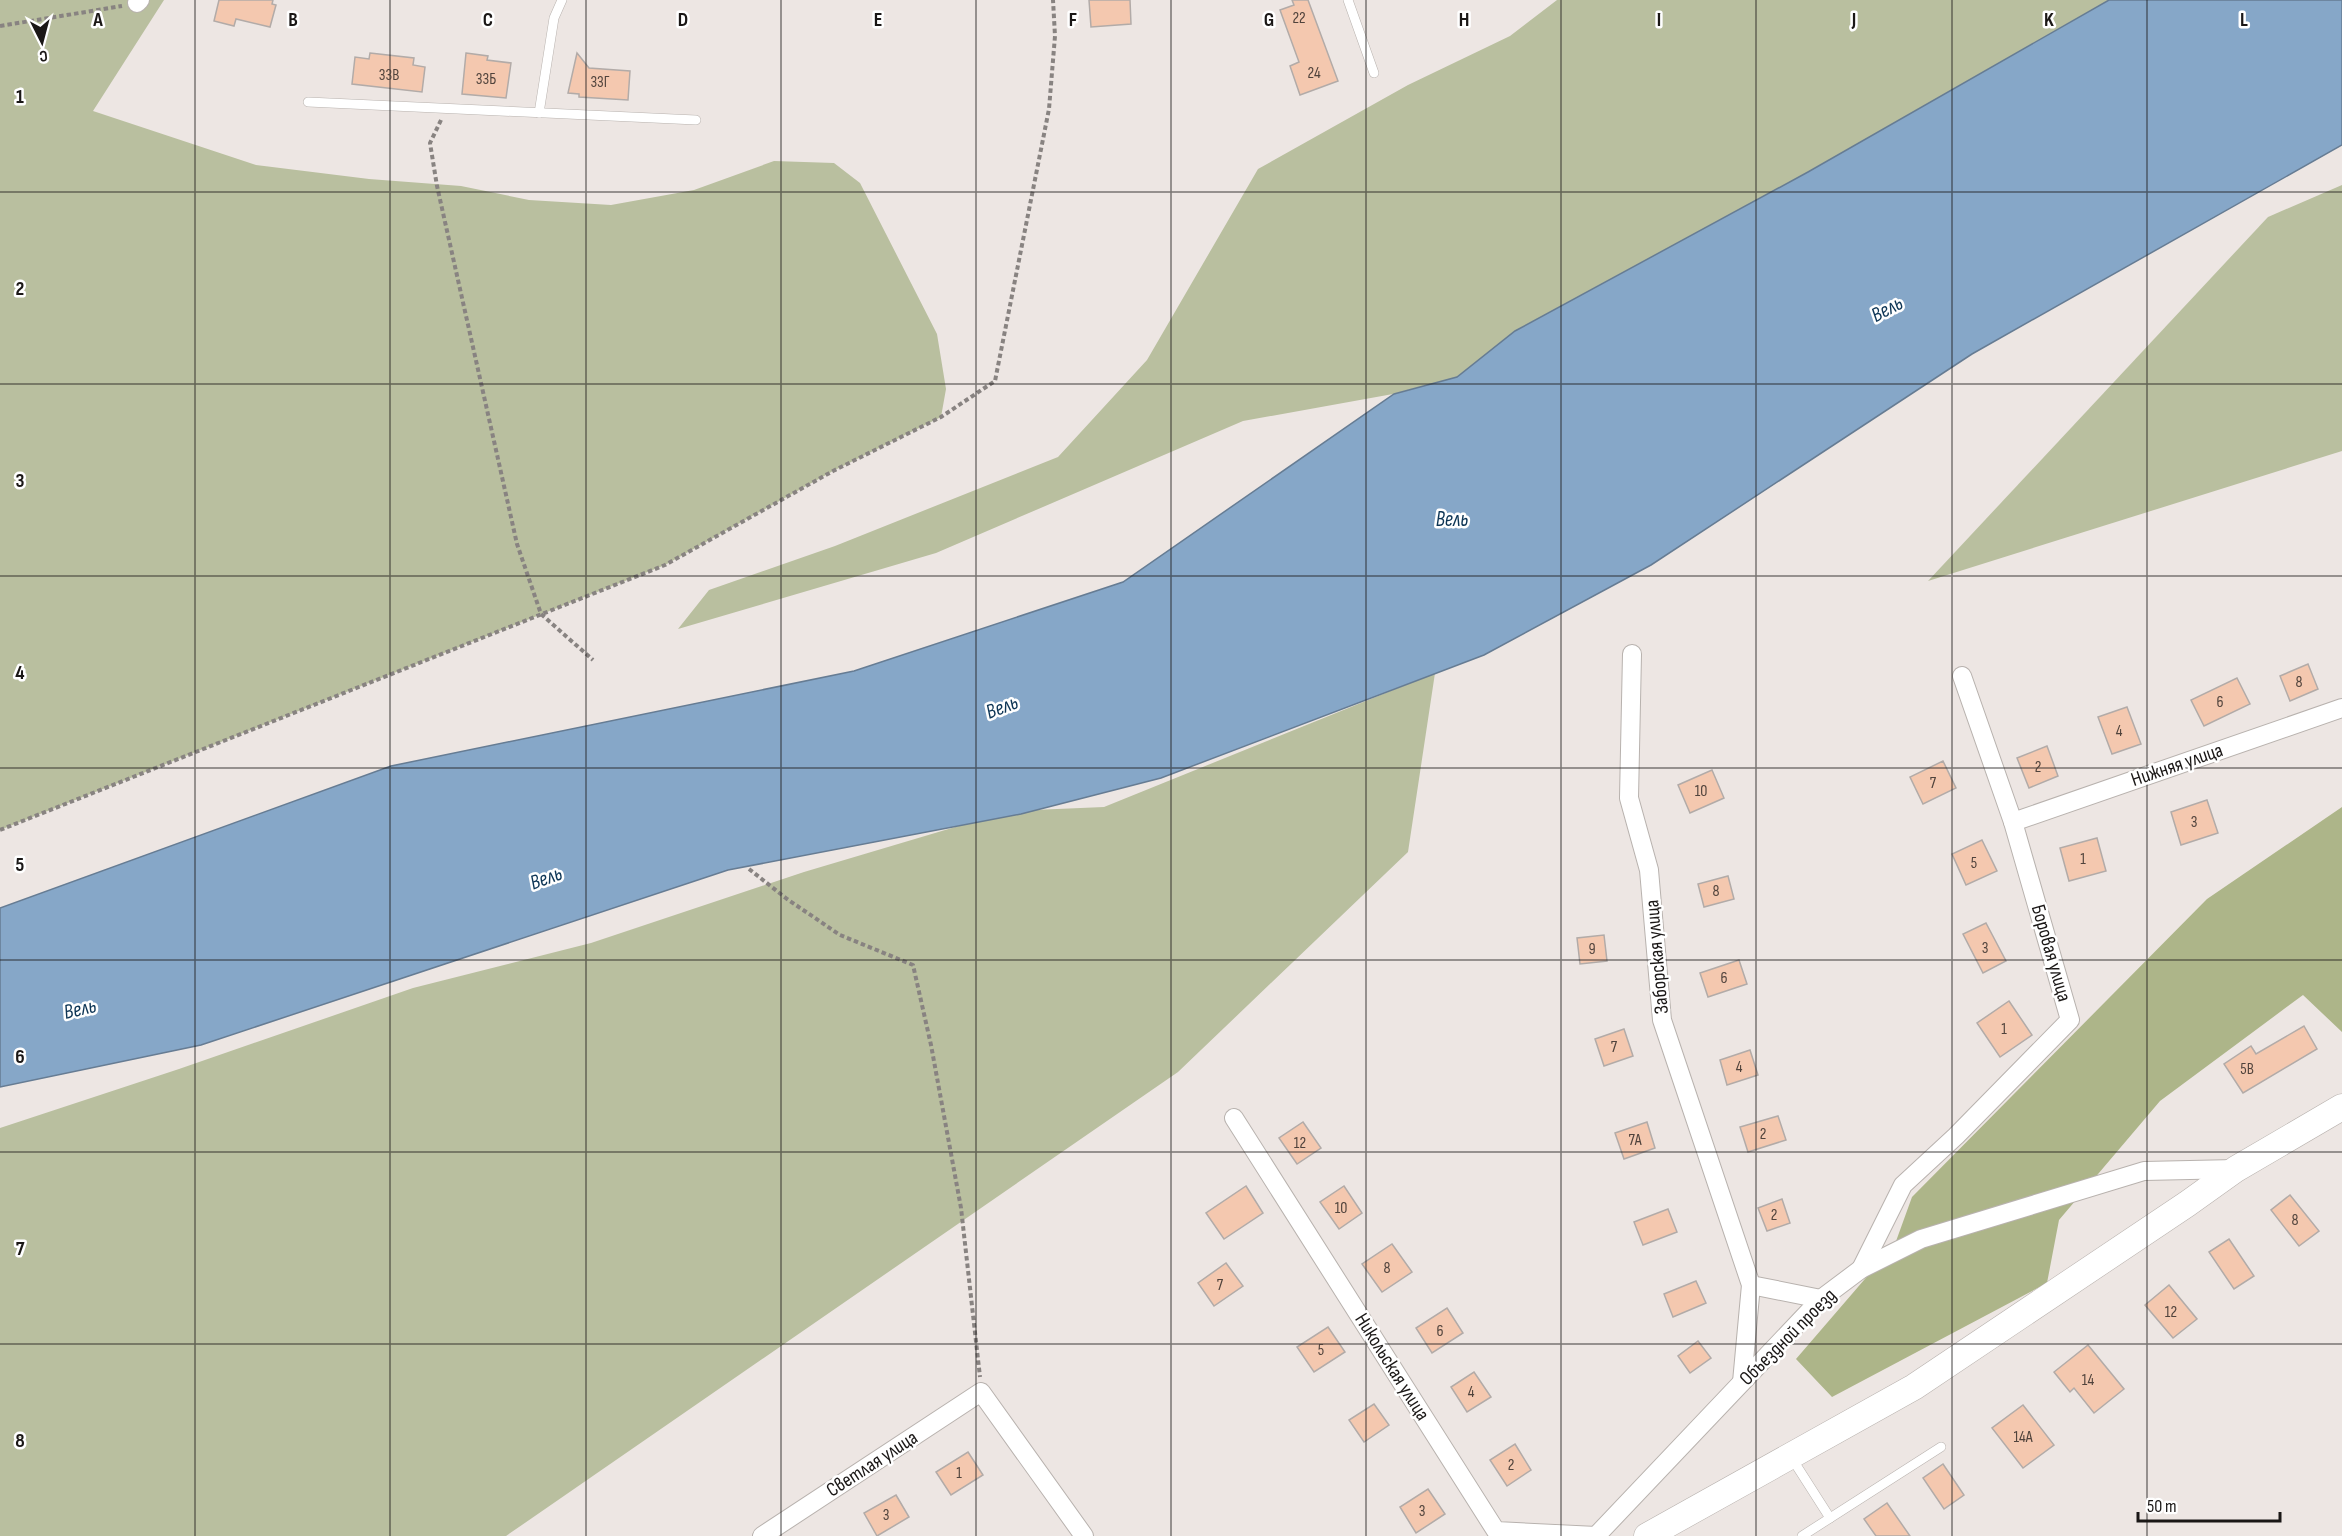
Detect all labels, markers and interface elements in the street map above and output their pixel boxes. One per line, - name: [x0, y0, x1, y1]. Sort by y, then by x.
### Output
- text: A: [92, 8, 103, 32]
- text: B: [288, 8, 298, 32]
- text: C: [483, 8, 493, 32]
- text: D: [678, 8, 688, 32]
- text: E: [874, 8, 882, 32]
- text: F: [1069, 8, 1077, 32]
- text: G: [1264, 8, 1274, 32]
- text: H: [1459, 8, 1469, 32]
- text: I: [1657, 8, 1661, 32]
- text: J: [1851, 8, 1856, 32]
- text: K: [2044, 8, 2054, 32]
- text: L: [2240, 8, 2248, 32]
- house number: 22: [1292, 9, 1306, 28]
- north arrow: [12, 12, 72, 72]
- text: С: [38, 46, 48, 65]
- house number: 24: [1307, 64, 1321, 83]
- house number: 33В: [379, 66, 399, 85]
- house number: 33Б: [476, 70, 496, 89]
- house number: 33Г: [590, 73, 610, 92]
- text: 1: [16, 85, 24, 109]
- text: 2: [16, 277, 24, 301]
- water label: Вель: [1867, 290, 1907, 328]
- text: 3: [16, 469, 25, 493]
- water label: Вель: [1436, 507, 1468, 532]
- text: 4: [15, 661, 25, 685]
- house number: 8: [2295, 673, 2303, 692]
- water label: Вель: [982, 689, 1022, 725]
- house number: 6: [2216, 693, 2224, 712]
- house number: 4: [2116, 722, 2123, 741]
- street label: Нижняя улица: [2128, 738, 2226, 792]
- house number: 2: [2035, 758, 2041, 777]
- house number: 7: [1930, 774, 1937, 793]
- house number: 10: [1695, 782, 1707, 801]
- house number: 3: [2191, 813, 2197, 832]
- house number: 1: [2080, 850, 2086, 869]
- text: 5: [16, 853, 25, 877]
- house number: 5: [1971, 854, 1977, 873]
- water label: Вель: [526, 861, 566, 895]
- house number: 8: [1712, 882, 1720, 901]
- street label: Заборская улица: [1640, 899, 1674, 1015]
- street label: Боровая улица: [2026, 902, 2076, 1004]
- house number: 3: [1982, 939, 1988, 958]
- house number: 9: [1588, 940, 1596, 959]
- house number: 6: [1720, 969, 1728, 988]
- water label: Вель: [61, 993, 99, 1025]
- house number: 1: [2001, 1020, 2007, 1039]
- house number: 7: [1611, 1038, 1618, 1057]
- text: 6: [15, 1045, 25, 1069]
- house number: 4: [1736, 1058, 1743, 1077]
- house number: 5В: [2240, 1060, 2254, 1079]
- house number: 2: [1760, 1125, 1766, 1144]
- house number: 7А: [1629, 1131, 1642, 1150]
- house number: 12: [1294, 1134, 1306, 1153]
- house number: 10: [1335, 1199, 1347, 1218]
- house number: 2: [1771, 1206, 1777, 1225]
- house number: 8: [2291, 1211, 2299, 1230]
- text: 7: [16, 1237, 25, 1261]
- house number: 8: [1383, 1259, 1391, 1278]
- house number: 7: [1217, 1276, 1224, 1295]
- street label: Объездной проезд: [1735, 1284, 1841, 1390]
- house number: 12: [2165, 1303, 2177, 1322]
- street label: Никольская улица: [1350, 1309, 1434, 1425]
- house number: 6: [1436, 1322, 1444, 1341]
- house number: 5: [1318, 1341, 1324, 1360]
- house number: 14: [2082, 1371, 2094, 1390]
- house number: 4: [1468, 1383, 1475, 1402]
- street label: Светлая улица: [822, 1426, 922, 1502]
- house number: 14А: [2013, 1428, 2033, 1447]
- text: 8: [15, 1429, 25, 1453]
- house number: 2: [1508, 1456, 1514, 1475]
- house number: 1: [956, 1464, 962, 1483]
- scale bar: [2138, 1485, 2280, 1523]
- text: 50 m: [2147, 1496, 2177, 1517]
- house number: 3: [1419, 1502, 1425, 1521]
- house number: 3: [883, 1506, 889, 1525]

